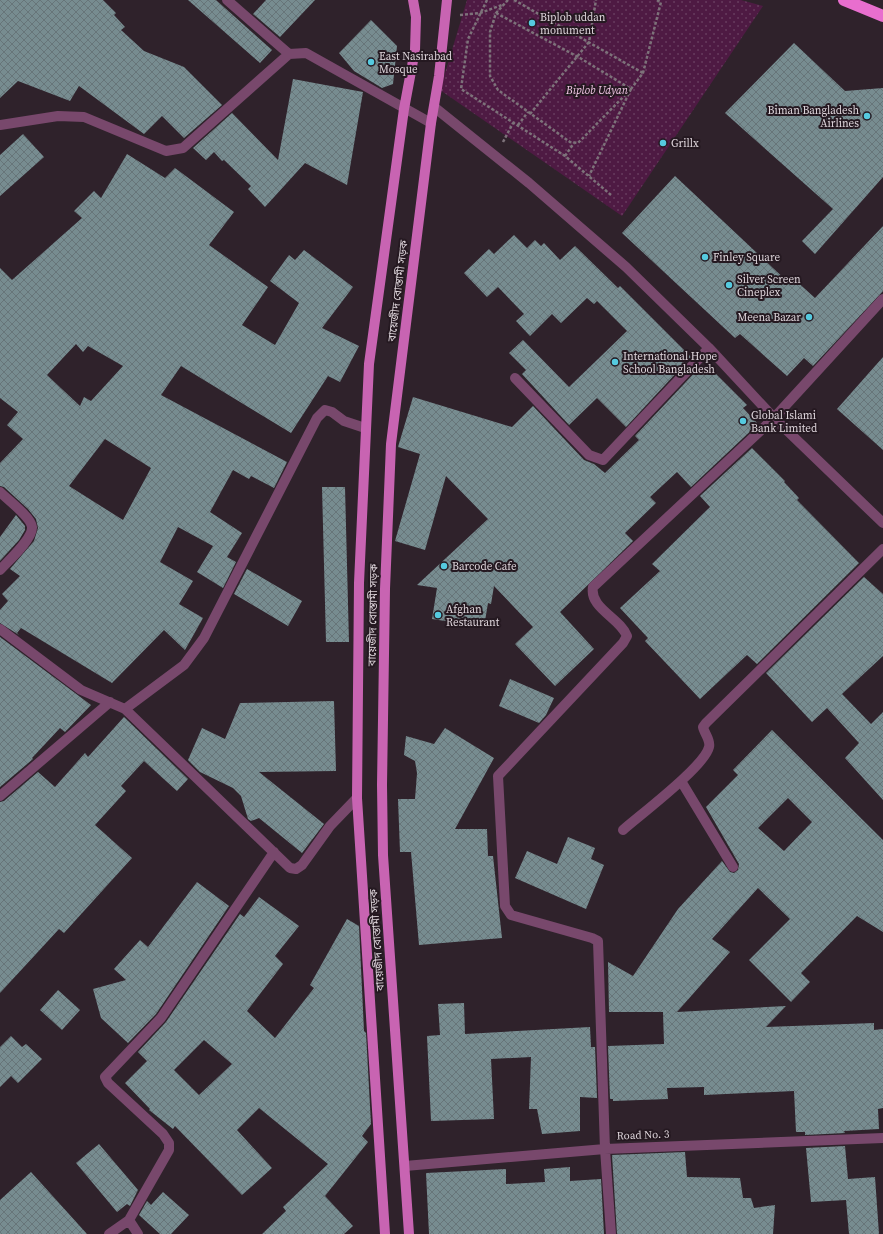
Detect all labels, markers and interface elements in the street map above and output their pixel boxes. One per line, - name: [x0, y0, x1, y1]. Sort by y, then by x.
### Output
- place label: Biplob uddan monument: [540, 10, 606, 38]
- marker: Biplob uddan monument: [527, 18, 537, 28]
- place label: East Nasirabad Mosque: [379, 49, 453, 77]
- marker: East Nasirabad Mosque: [366, 57, 376, 67]
- park label: Biplob Udyan: [565, 83, 629, 98]
- place label: Biman Bangladesh Airlines: [768, 103, 859, 131]
- marker: Biman Bangladesh Airlines: [862, 111, 872, 121]
- place label: Grillx: [671, 136, 699, 151]
- marker: Grillx: [658, 138, 668, 148]
- street label: বায়েজীদ বোস্তামী সড়ক: [384, 239, 412, 344]
- place label: Finley Square: [713, 250, 780, 265]
- marker: Finley Square: [700, 252, 710, 262]
- place label: Silver Screen Cineplex: [737, 272, 801, 300]
- marker: Silver Screen Cineplex: [724, 280, 734, 290]
- place label: Meena Bazar: [738, 310, 801, 325]
- marker: Meena Bazar: [804, 312, 814, 322]
- place label: International Hope School Bangladesh: [623, 349, 718, 377]
- marker: International Hope School Bangladesh: [610, 357, 620, 367]
- place label: Global Islami Bank Limited: [751, 408, 818, 436]
- marker: Global Islami Bank Limited: [738, 416, 748, 426]
- place label: Barcode Cafe: [452, 559, 517, 574]
- marker: Barcode Cafe: [439, 561, 449, 571]
- street label: বায়েজীদ বোস্তামী সড়ক: [365, 564, 381, 667]
- place label: Afghan Restaurant: [446, 602, 500, 630]
- marker: Afghan Restaurant: [433, 610, 443, 620]
- street label: বায়েজীদ বোস্তামী সড়ক: [366, 888, 388, 992]
- street label: Road No. 3: [616, 1127, 670, 1143]

